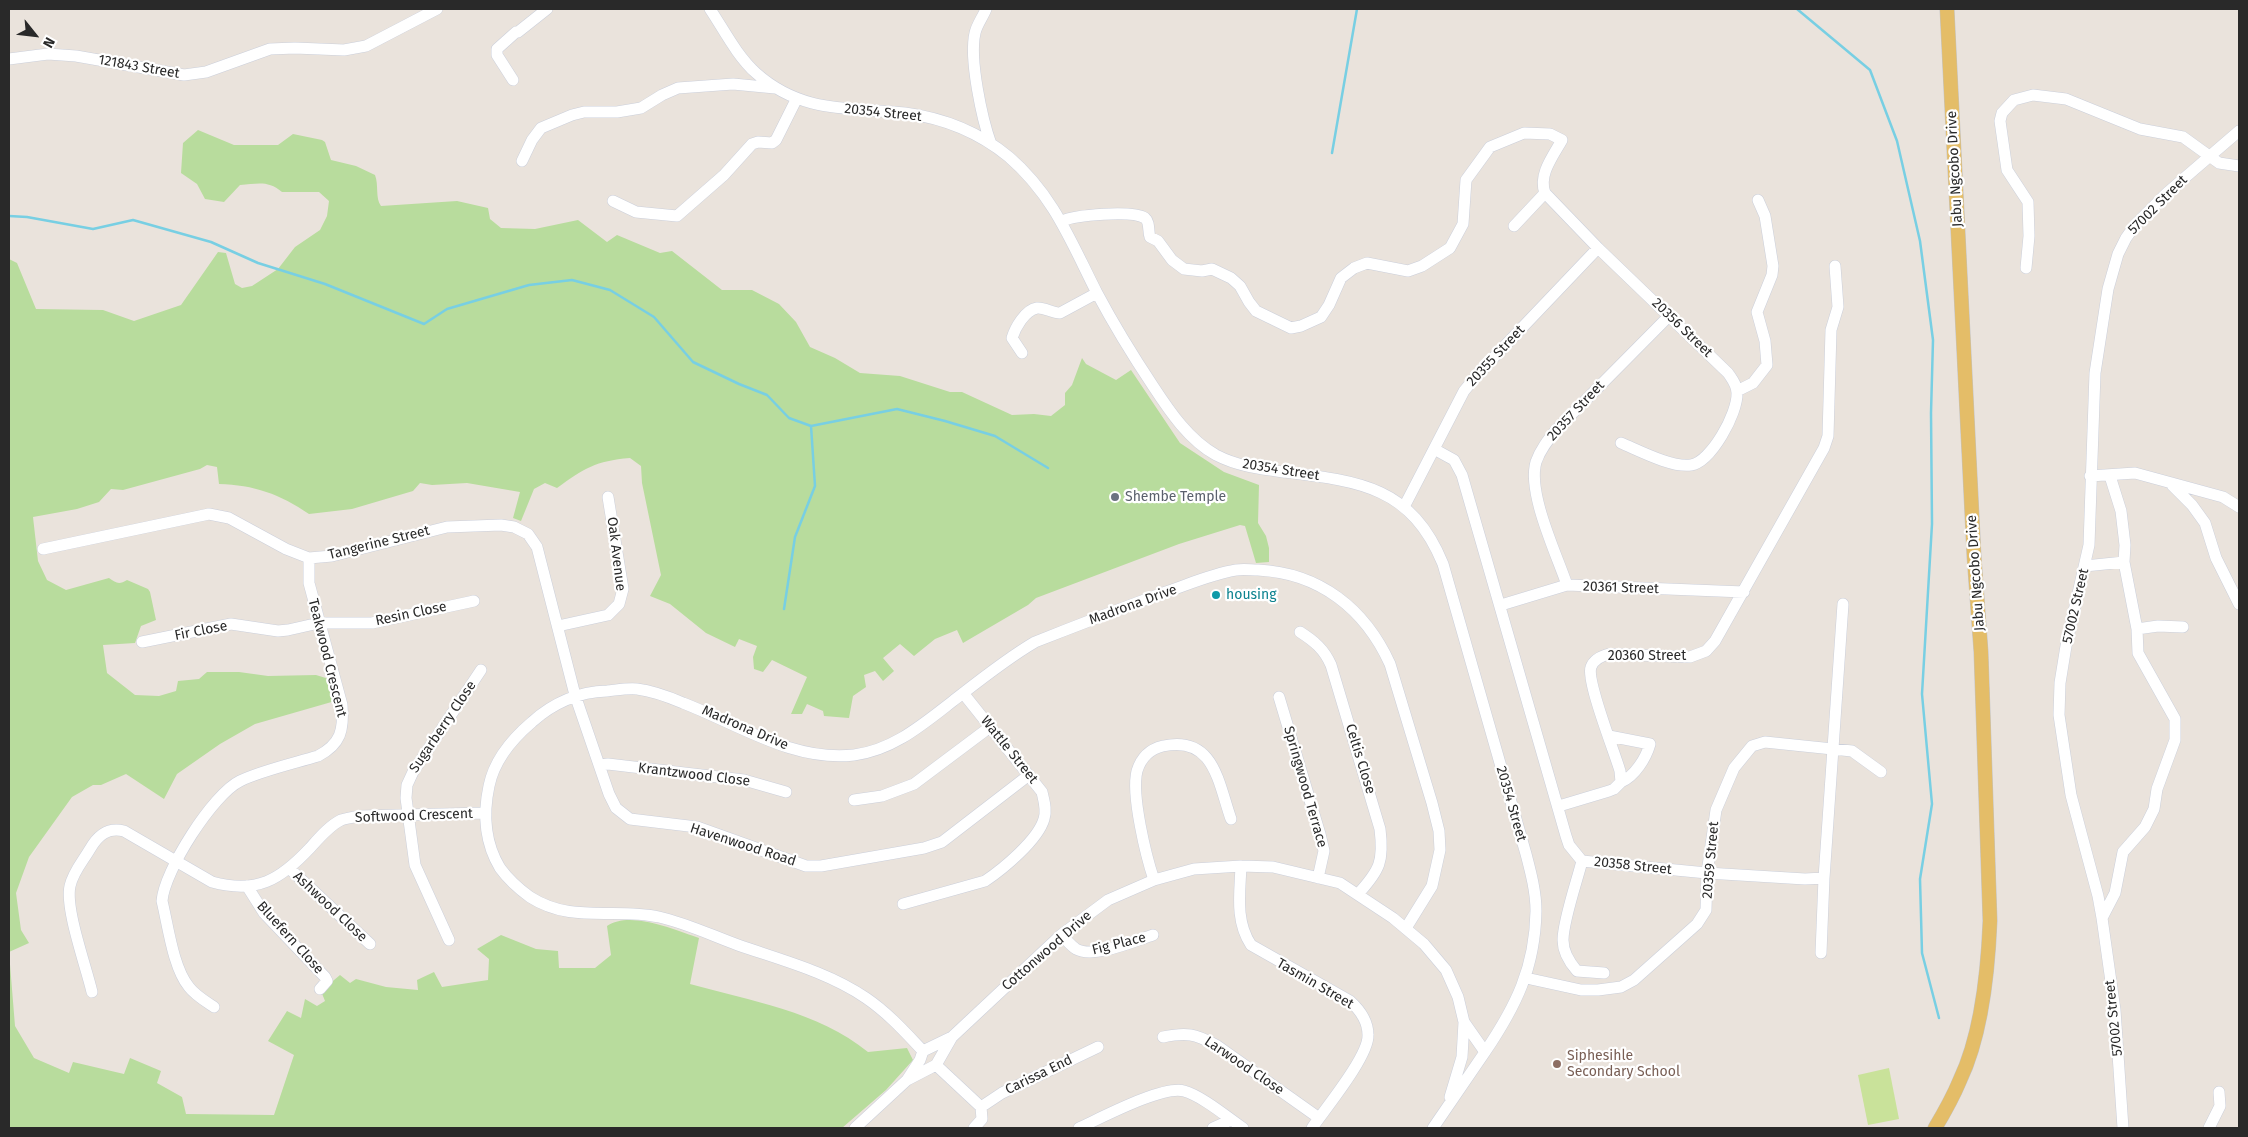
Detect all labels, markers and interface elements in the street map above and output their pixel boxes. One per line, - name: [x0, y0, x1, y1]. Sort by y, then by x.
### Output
- north arrow: [10, 10, 60, 60]
- text: N: [39, 34, 58, 51]
- street label: 121843 Street: [97, 52, 181, 82]
- street label: 20354 Street: [843, 101, 923, 125]
- street label: Jabu Ngcobo Drive: [1944, 110, 1966, 228]
- street label: 57002 Street: [2125, 172, 2191, 238]
- street label: 20356 Street: [1648, 295, 1716, 361]
- street label: 20355 Street: [1464, 322, 1528, 390]
- street label: 20357 Street: [1544, 377, 1608, 445]
- street label: 20354 Street: [1241, 456, 1321, 484]
- place label: Shembe Temple: [1125, 489, 1226, 505]
- marker: Shembe Temple: [1109, 491, 1121, 503]
- street label: Jabu Ngcobo Drive: [1964, 514, 1988, 632]
- street label: Oak Avenue: [603, 516, 629, 592]
- street label: Tangerine Street: [327, 522, 431, 564]
- street label: 57002 Street: [2059, 567, 2093, 645]
- street label: 20361 Street: [1583, 578, 1659, 598]
- street label: Madrona Drive: [1087, 581, 1179, 629]
- place label: housing: [1226, 587, 1276, 603]
- marker: housing: [1210, 589, 1222, 601]
- street label: Teakwood Crescent: [304, 597, 350, 719]
- street label: Resin Close: [374, 598, 448, 630]
- street label: Fir Close: [173, 618, 229, 644]
- street label: 20360 Street: [1608, 648, 1686, 664]
- street label: Sugarberry Close: [406, 678, 480, 776]
- street label: Madrona Drive: [699, 702, 791, 754]
- street label: Wattle Street: [977, 713, 1041, 787]
- street label: Celtis Close: [1341, 722, 1379, 796]
- street label: Springwood Terrace: [1280, 724, 1330, 850]
- street label: Krantzwood Close: [637, 760, 751, 790]
- street label: 20354 Street: [1492, 764, 1530, 844]
- street label: Softwood Crescent: [355, 806, 473, 826]
- street label: Havenwood Road: [688, 820, 798, 870]
- street label: 20359 Street: [1699, 821, 1723, 899]
- street label: 20358 Street: [1593, 854, 1673, 878]
- street label: Ashwood Close: [289, 868, 371, 946]
- street label: Bluefern Close: [253, 898, 327, 978]
- street label: Cottonwood Drive: [999, 907, 1095, 995]
- street label: Fig Place: [1090, 929, 1148, 959]
- street label: Tasmin Street: [1273, 955, 1357, 1013]
- street label: 57002 Street: [2102, 979, 2126, 1057]
- street label: Larwood Close: [1201, 1033, 1287, 1099]
- place label: Siphesihle Secondary School: [1567, 1048, 1680, 1080]
- street label: Carissa End: [1003, 1052, 1075, 1098]
- marker: Siphesihle Secondary School: [1551, 1058, 1563, 1070]

